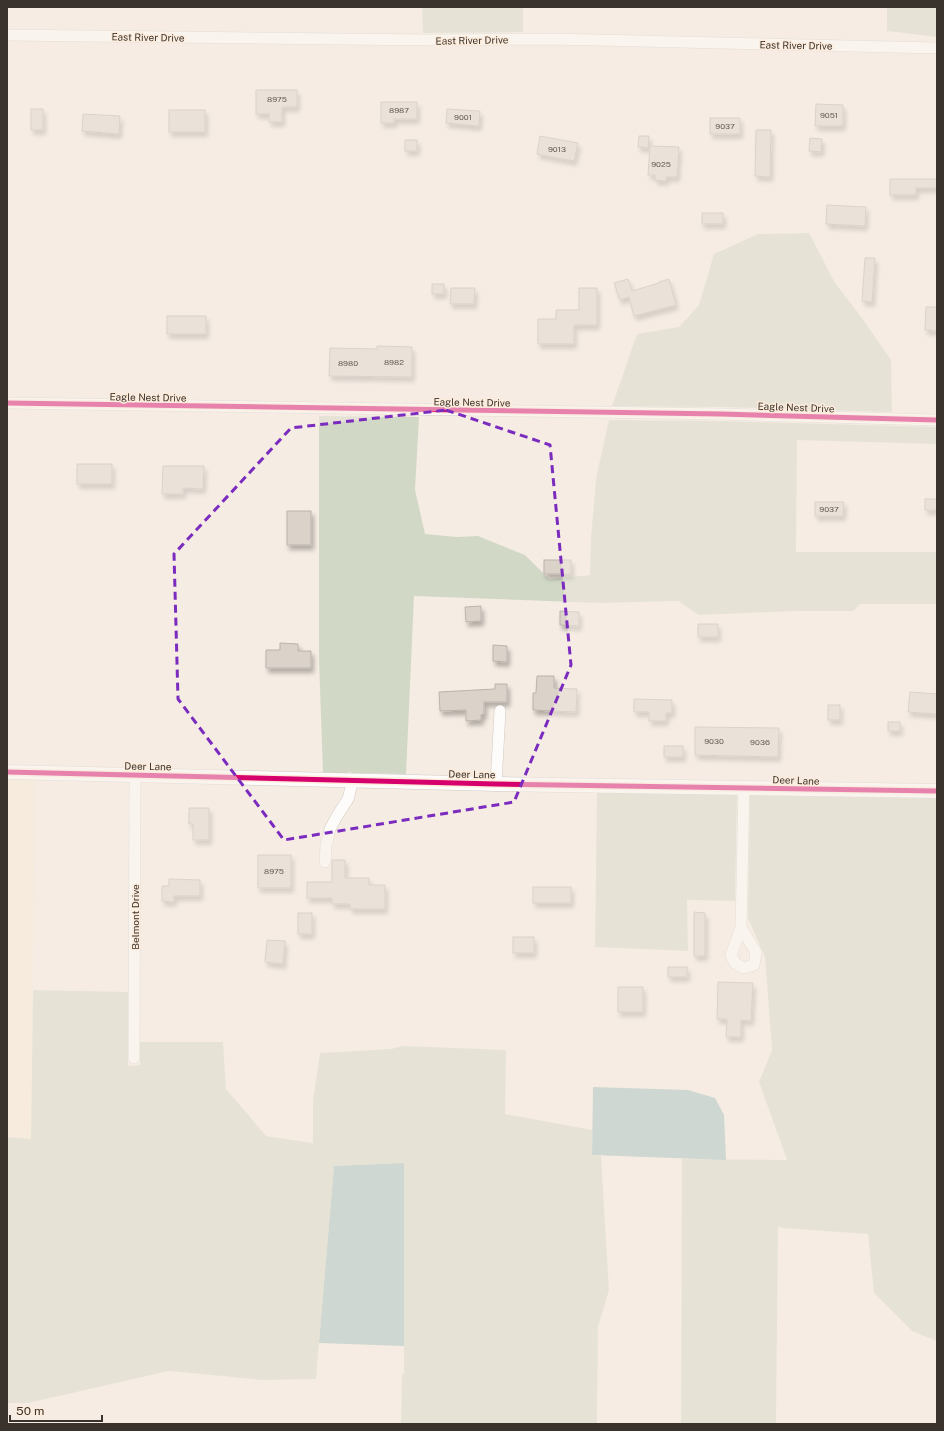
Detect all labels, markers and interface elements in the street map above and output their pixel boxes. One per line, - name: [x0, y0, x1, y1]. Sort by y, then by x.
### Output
- street label: East River Drive: [111, 30, 185, 44]
- street label: East River Drive: [435, 33, 509, 47]
- street label: East River Drive: [759, 38, 833, 52]
- house number: 8975: [267, 94, 287, 104]
- house number: 8987: [389, 105, 409, 115]
- house number: 9051: [820, 110, 838, 120]
- house number: 9001: [454, 112, 472, 122]
- house number: 9037: [715, 121, 735, 131]
- house number: 9013: [548, 144, 566, 154]
- house number: 9025: [651, 159, 671, 169]
- house number: 8982: [384, 357, 404, 367]
- house number: 8980: [338, 358, 358, 368]
- street label: Eagle Nest Drive: [109, 390, 187, 404]
- street label: Eagle Nest Drive: [433, 395, 511, 409]
- street label: Eagle Nest Drive: [757, 400, 835, 414]
- house number: 9037: [819, 504, 839, 514]
- house number: 9030: [704, 736, 724, 746]
- house number: 9036: [750, 737, 770, 747]
- street label: Deer Lane: [124, 760, 172, 772]
- street label: Deer Lane: [448, 768, 496, 780]
- street label: Deer Lane: [772, 773, 820, 787]
- house number: 8975: [264, 866, 284, 876]
- street label: Belmont Drive: [129, 884, 141, 950]
- scale bar: [10, 1397, 102, 1423]
- text: 50 m: [16, 1404, 44, 1418]

